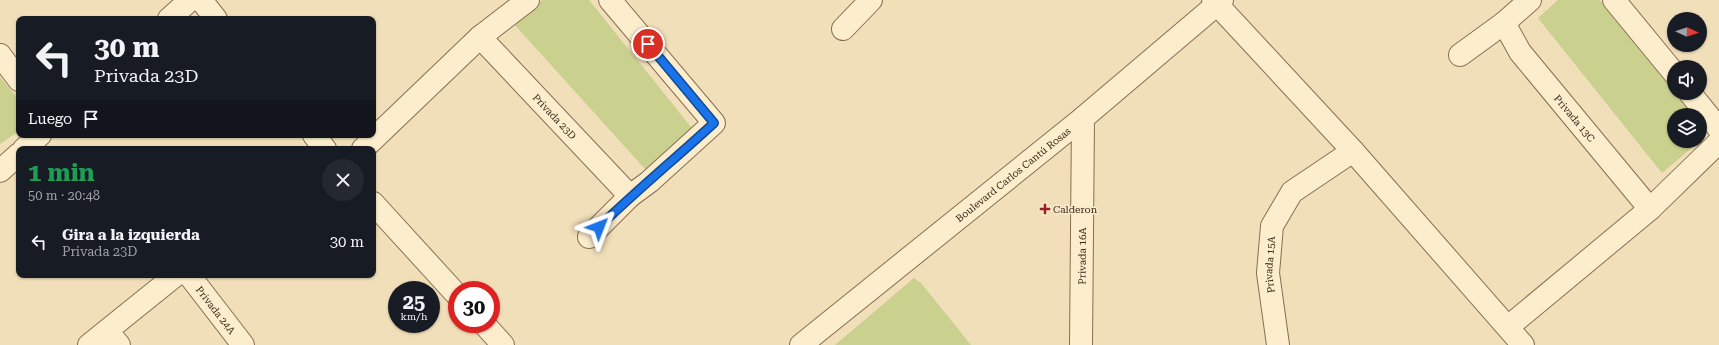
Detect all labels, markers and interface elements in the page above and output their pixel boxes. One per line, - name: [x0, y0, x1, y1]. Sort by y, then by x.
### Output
- north arrow: [1667, 12, 1707, 52]
- map controls: [1667, 12, 1707, 148]
- pin: [631, 27, 665, 61]
- text: 30 m: [94, 31, 159, 64]
- icon: left: [28, 32, 80, 84]
- icon: arrive: [637, 33, 659, 55]
- button: sound: [1667, 60, 1707, 100]
- text: Privada 23D: [94, 65, 198, 86]
- street label: Privada 23D: [531, 91, 579, 141]
- street label: Privada 13C: [1552, 93, 1597, 144]
- icon: arrive: [80, 108, 102, 130]
- button: layers: [1667, 108, 1707, 148]
- text: Luego: [28, 110, 72, 128]
- street label: Boulevard Carlos Cantú Rosas: [953, 125, 1073, 224]
- text: 1 min: [28, 159, 95, 187]
- button: close: [322, 159, 364, 201]
- text: 50 m · 20:48: [28, 188, 100, 203]
- marker: Calderon: [1040, 204, 1050, 214]
- place label: Calderon: [1053, 204, 1098, 215]
- position arrow: [578, 206, 620, 248]
- text: Gira a la izquierda: [62, 226, 200, 244]
- street label: Privada 16A: [1076, 227, 1088, 285]
- icon: left: [28, 231, 50, 253]
- text: 30 m: [330, 233, 364, 251]
- street label: Privada 15A: [1262, 236, 1277, 294]
- text: Privada 23D: [62, 244, 137, 259]
- speed limit sign: 30: [448, 281, 500, 333]
- street label: Privada 24A: [194, 284, 238, 336]
- text: 25: [403, 290, 425, 314]
- text: km/h: [401, 311, 427, 322]

